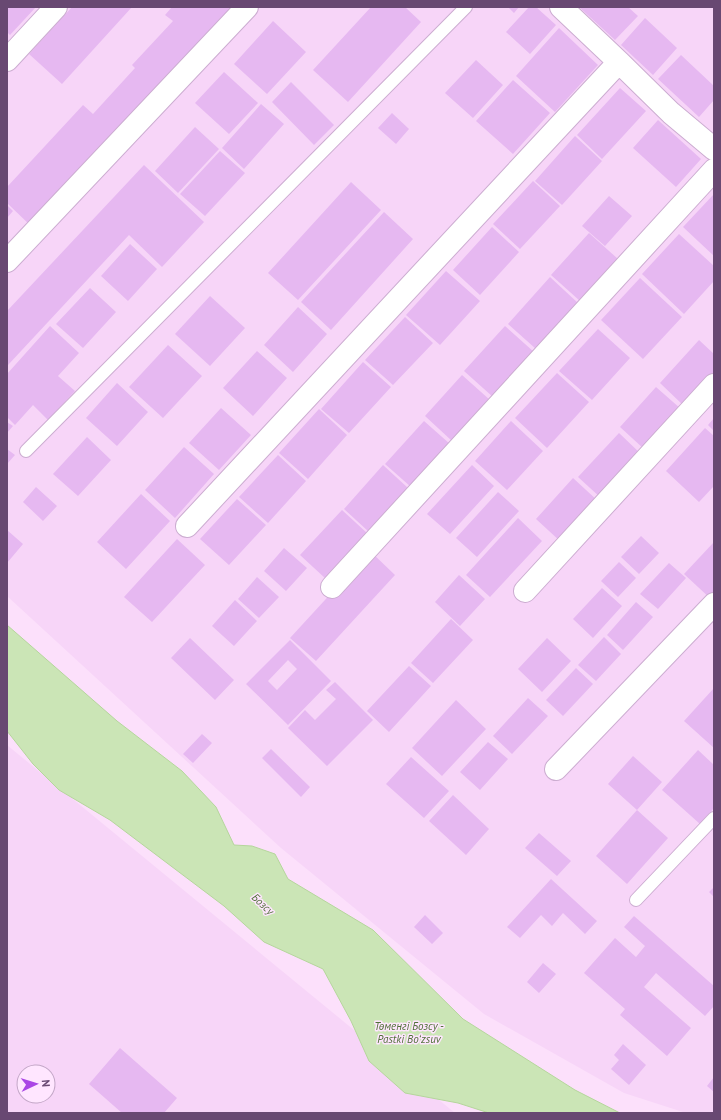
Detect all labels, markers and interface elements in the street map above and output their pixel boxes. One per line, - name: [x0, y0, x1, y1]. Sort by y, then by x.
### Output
- water label: Бозсу: [249, 890, 278, 919]
- water label: Төменгі Бозсу - Pastki Boʻzsuv: [374, 1019, 444, 1046]
- north arrow: [16, 1064, 56, 1104]
- text: N: [39, 1079, 53, 1087]

